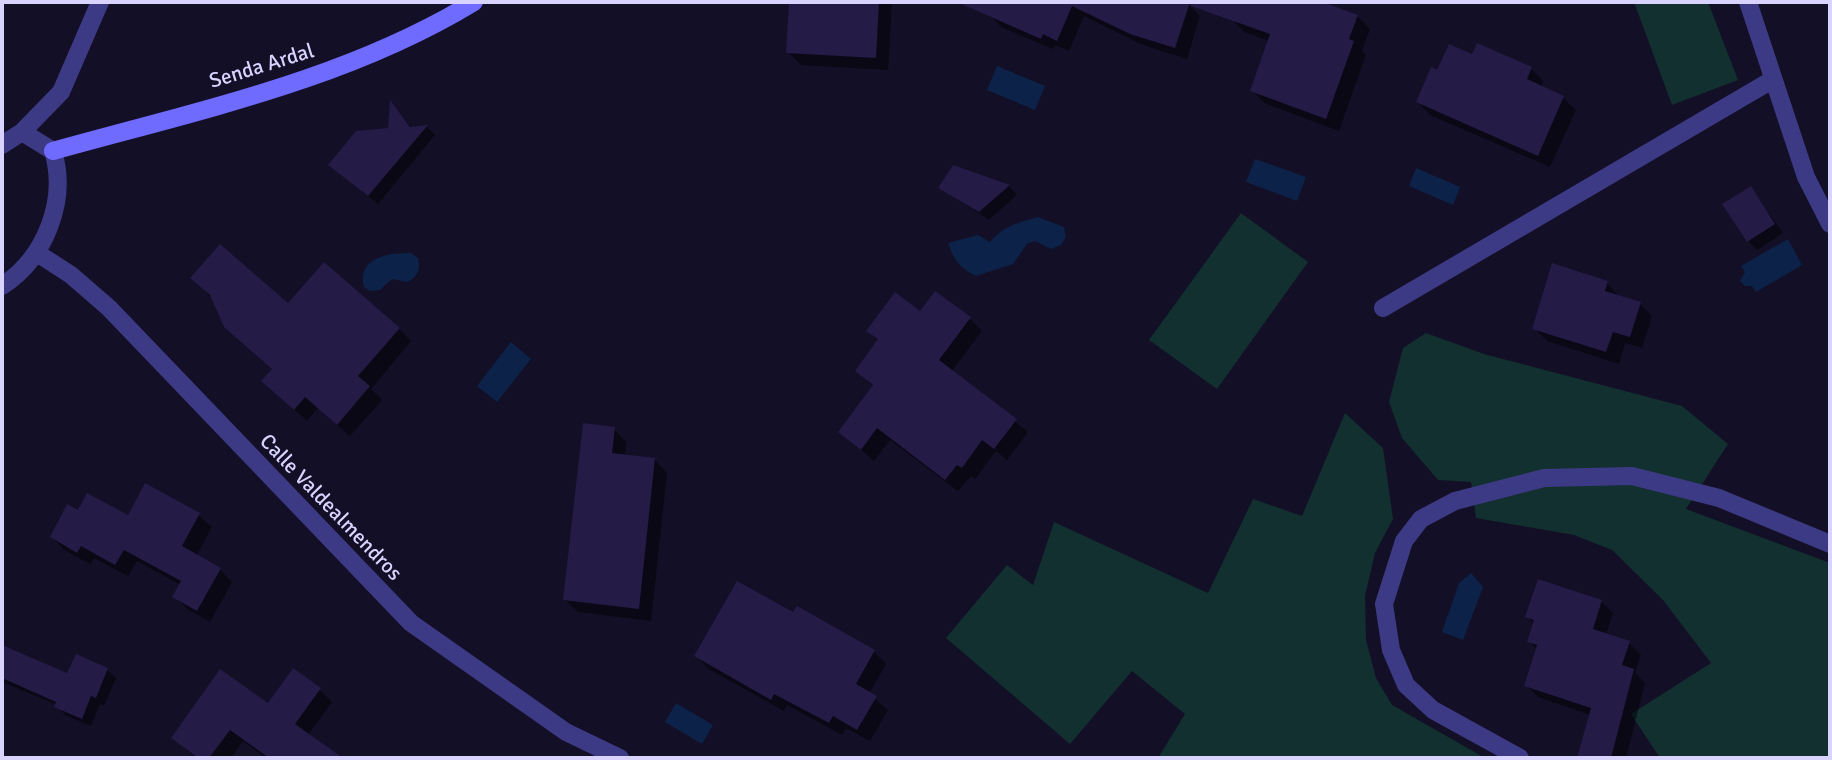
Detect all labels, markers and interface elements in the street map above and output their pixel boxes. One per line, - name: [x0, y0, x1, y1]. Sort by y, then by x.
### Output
- street label: Senda Ardal: [207, 39, 317, 95]
- street label: Calle Valdealmendros: [254, 430, 406, 586]

